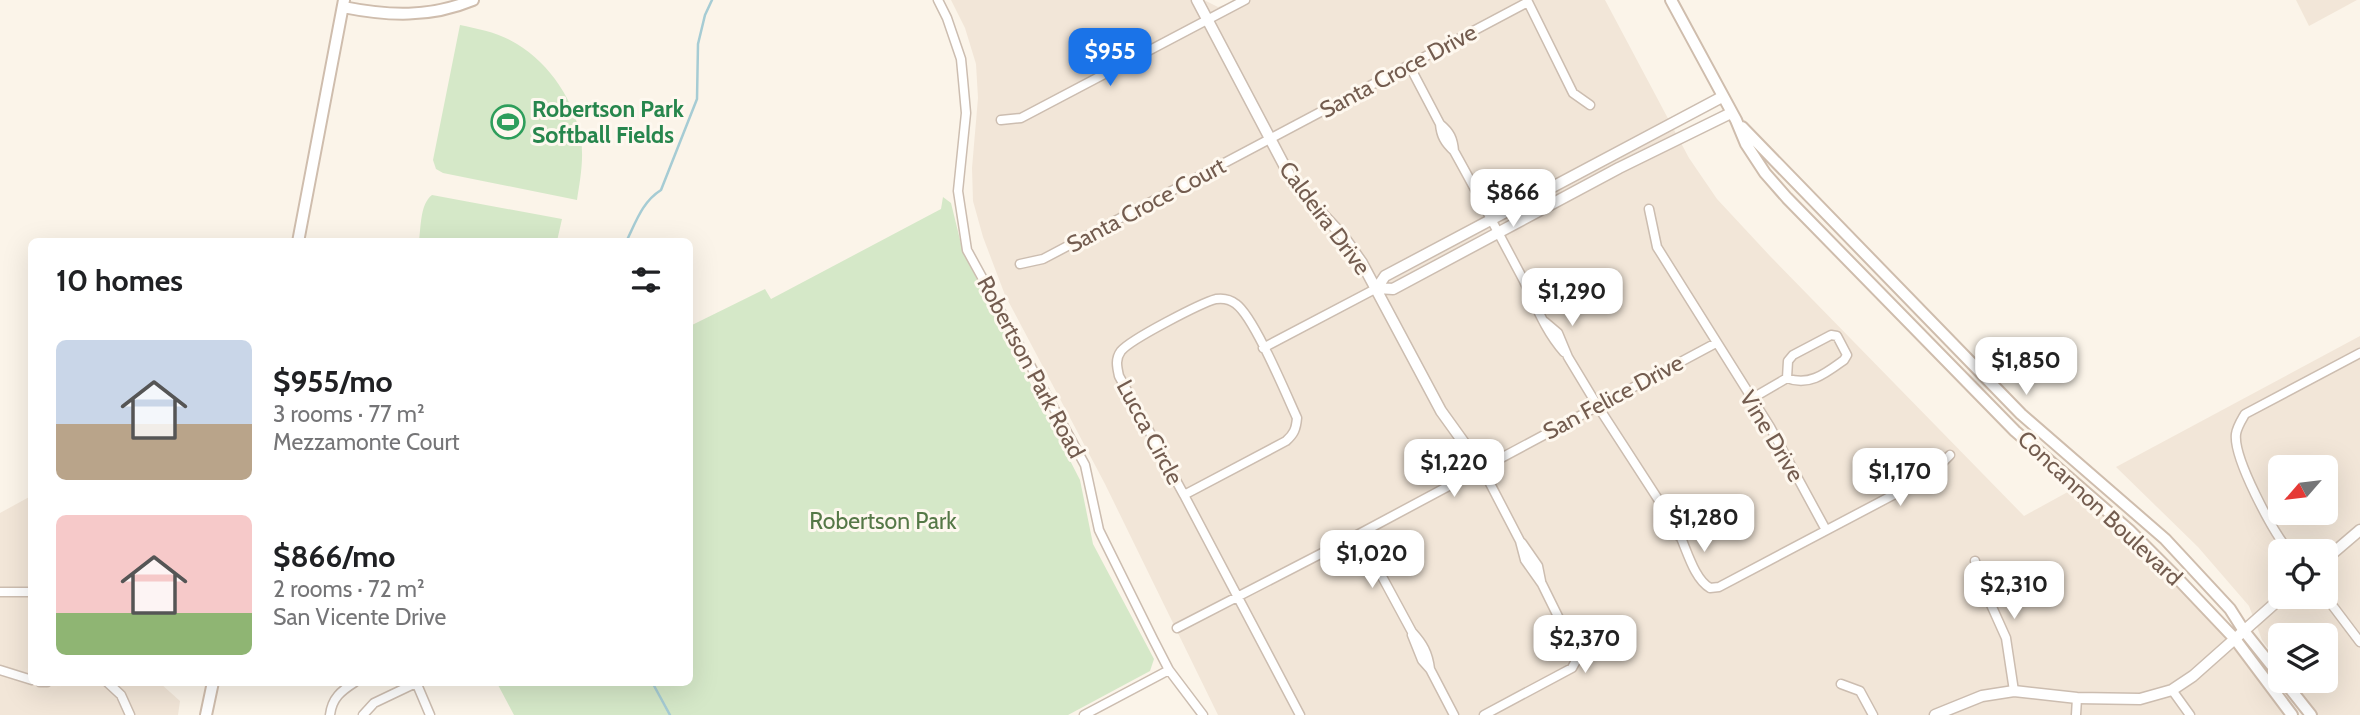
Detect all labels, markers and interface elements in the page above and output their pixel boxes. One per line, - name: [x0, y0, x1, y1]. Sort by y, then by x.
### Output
- street label: Santa Croce Drive: [1315, 18, 1481, 124]
- pin: $955: [1069, 28, 1151, 88]
- text: $955: [1085, 37, 1135, 65]
- place label: Robertson Park Softball Fields: [532, 95, 685, 149]
- sports icon: Robertson Park Softball Fields: [489, 103, 527, 141]
- street label: Santa Croce Court: [1062, 151, 1230, 259]
- street label: Caldeira Drive: [1273, 156, 1377, 280]
- pin: $866: [1472, 170, 1554, 229]
- text: $866: [1486, 178, 1540, 206]
- icon: filters: [627, 261, 665, 299]
- text: 10 homes: [56, 262, 183, 299]
- pin: $1,290: [1515, 268, 1629, 328]
- street label: Robertson Park Road: [971, 271, 1091, 463]
- text: $1,290: [1538, 277, 1606, 305]
- pin: $1,850: [1969, 338, 2083, 397]
- text: $1,850: [1991, 346, 2061, 374]
- street label: San Felice Drive: [1538, 348, 1688, 446]
- text: $955/mo: [273, 363, 393, 400]
- icon: home: [112, 368, 196, 452]
- street label: Lucca Circle: [1111, 375, 1189, 489]
- street label: Vine Drive: [1734, 385, 1810, 487]
- text: 3 rooms · 77 m²: [273, 400, 425, 428]
- street label: Concannon Boulevard: [2012, 425, 2188, 591]
- text: Mezzamonte Court: [273, 428, 460, 456]
- pin: $1,220: [1397, 440, 1511, 499]
- text: $1,220: [1420, 448, 1488, 476]
- pin: $1,170: [1843, 448, 1957, 508]
- north arrow: [2268, 455, 2338, 525]
- map controls: [2268, 455, 2338, 693]
- text: $1,170: [1869, 457, 1932, 485]
- pin: $1,280: [1647, 494, 1761, 554]
- text: $1,280: [1669, 503, 1739, 531]
- park label: Robertson Park: [809, 507, 957, 535]
- pin: $1,020: [1315, 530, 1429, 590]
- text: $866/mo: [273, 538, 395, 575]
- text: $1,020: [1336, 539, 1408, 567]
- button: locate: [2268, 539, 2338, 609]
- icon: home: [112, 543, 196, 627]
- pin: $2,310: [1957, 562, 2071, 621]
- text: $2,310: [1980, 570, 2048, 598]
- text: 2 rooms · 72 m²: [273, 575, 425, 603]
- text: San Vicente Drive: [273, 603, 446, 631]
- pin: $2,370: [1528, 616, 1642, 675]
- button: layers: [2268, 623, 2338, 693]
- text: $2,370: [1549, 624, 1621, 652]

